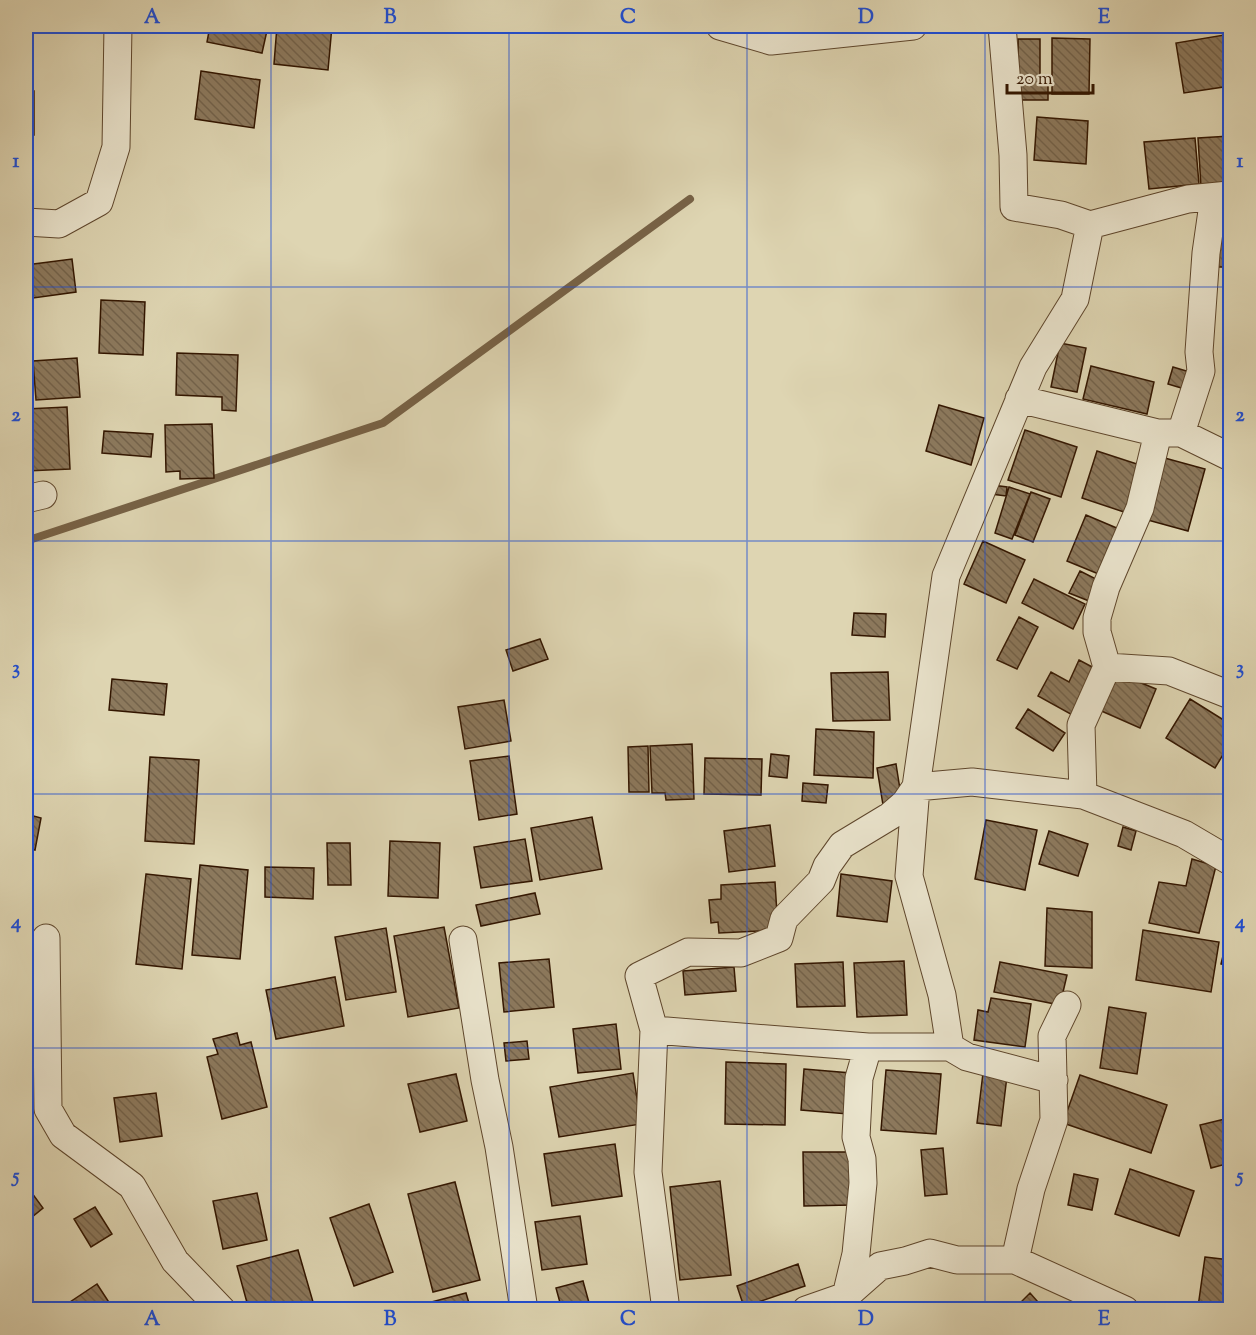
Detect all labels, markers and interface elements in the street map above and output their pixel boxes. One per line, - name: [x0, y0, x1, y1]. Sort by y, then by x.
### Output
- text: A: [144, 4, 161, 33]
- text: B: [384, 4, 397, 33]
- text: C: [620, 4, 636, 33]
- text: D: [858, 4, 874, 33]
- text: E: [1098, 4, 1111, 33]
- scale bar: [1007, 57, 1092, 95]
- text: 20 m: [1016, 67, 1053, 93]
- text: 1: [13, 148, 20, 177]
- text: 1: [1237, 148, 1244, 177]
- text: 2: [11, 402, 21, 431]
- text: 2: [1235, 402, 1245, 431]
- text: 3: [12, 655, 20, 684]
- text: 3: [1236, 655, 1244, 684]
- text: 4: [10, 909, 21, 938]
- text: 4: [1234, 909, 1245, 938]
- text: 5: [11, 1163, 20, 1192]
- text: 5: [1235, 1163, 1244, 1192]
- text: A: [144, 1306, 161, 1335]
- text: B: [384, 1306, 397, 1335]
- text: C: [620, 1306, 636, 1335]
- text: D: [858, 1306, 874, 1335]
- text: E: [1098, 1306, 1111, 1335]

